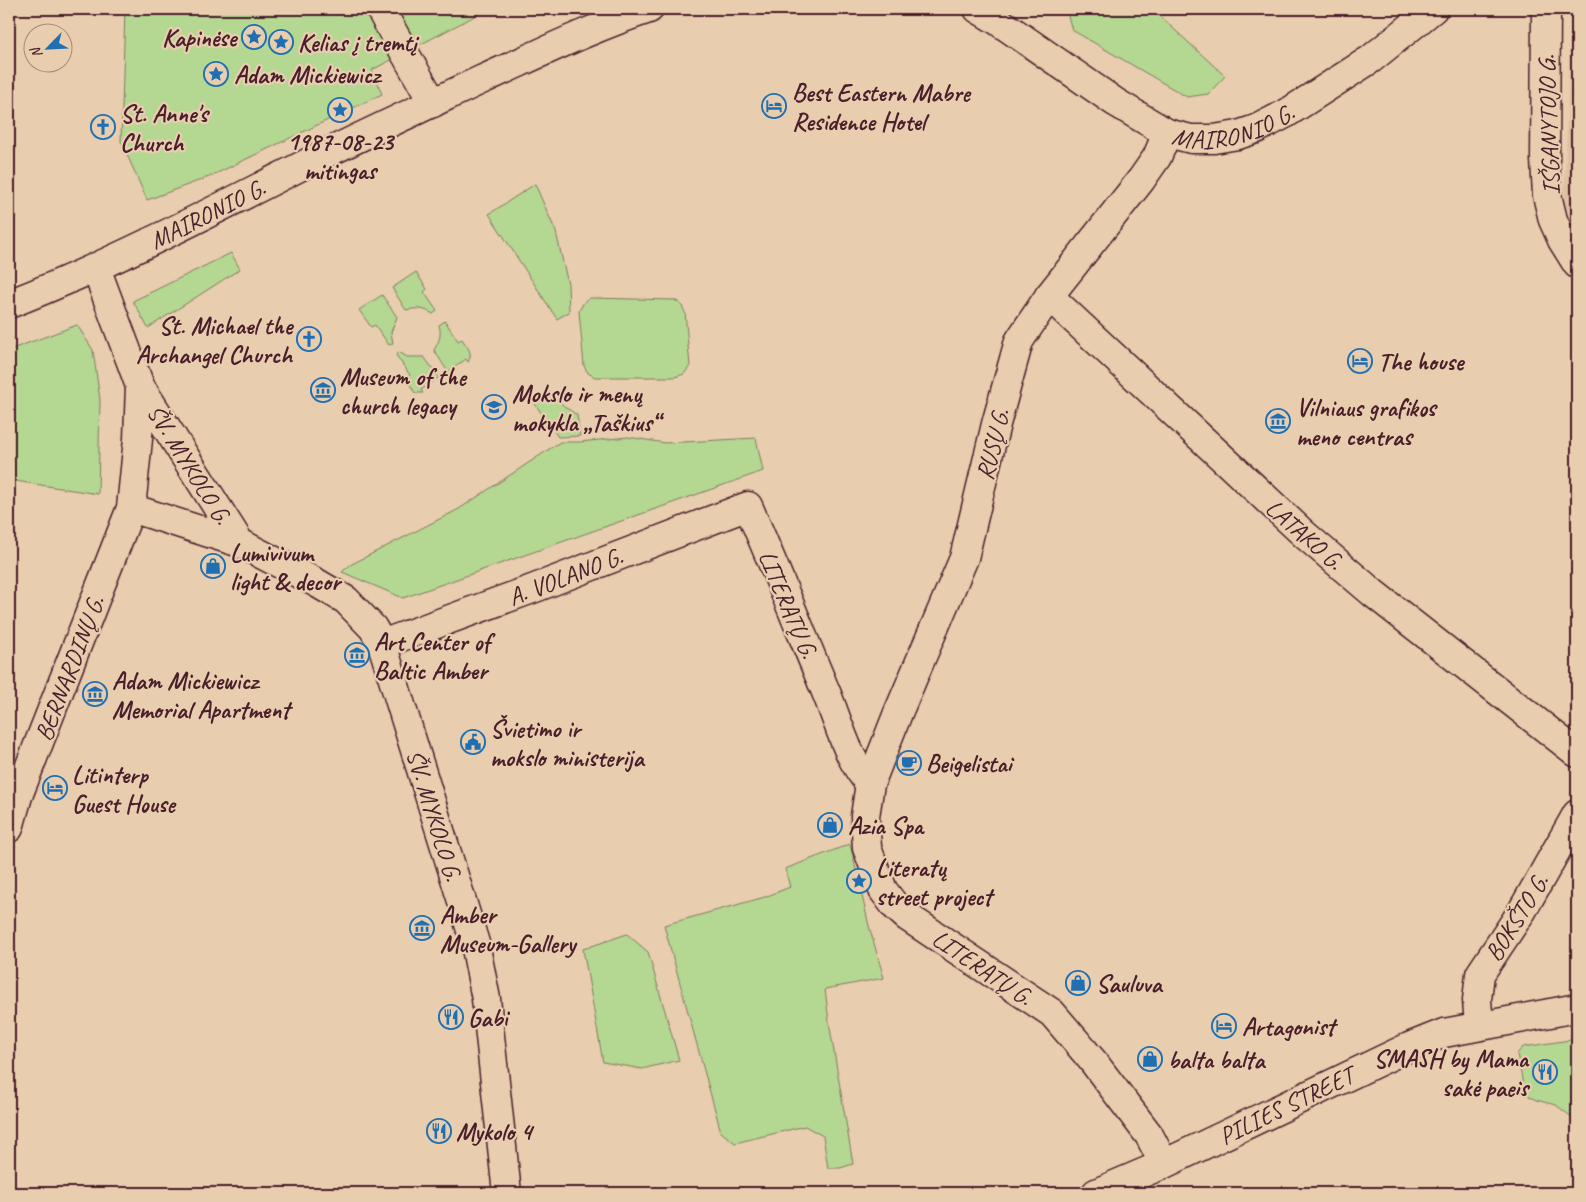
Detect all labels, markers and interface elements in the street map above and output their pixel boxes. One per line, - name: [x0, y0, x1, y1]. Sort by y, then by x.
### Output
- north arrow: [22, 22, 72, 72]
- place label: Kapinėse: [162, 22, 239, 54]
- place icon: Kapinėse: [241, 24, 267, 50]
- place label: Kelias į tremtį: [298, 27, 420, 59]
- place icon: Kelias į tremtį: [268, 29, 294, 55]
- text: N: [26, 44, 46, 61]
- street label: IŠGANYTOJO G.: [1531, 54, 1567, 195]
- place label: Adam Mickiewicz: [234, 59, 383, 91]
- place icon: Adam Mickiewicz: [203, 61, 229, 87]
- place label: Best Eastern Mabre Residence Hotel: [792, 77, 971, 138]
- hotel icon: Best Eastern Mabre Residence Hotel: [761, 93, 787, 119]
- place icon: 1987-08-23 mitingas: [327, 97, 353, 123]
- street label: MAIRONIO G.: [1169, 97, 1301, 156]
- place label: St. Anne's Church: [120, 98, 210, 159]
- church icon: St. Anne's Church: [90, 114, 116, 140]
- place label: 1987-08-23 mitingas: [287, 126, 396, 187]
- street label: MAIRONIO G.: [145, 172, 271, 257]
- place label: St. Michael the Archangel Church: [136, 310, 295, 371]
- church icon: St. Michael the Archangel Church: [296, 326, 322, 352]
- place label: The house: [1378, 346, 1466, 378]
- hotel icon: The house: [1347, 348, 1373, 374]
- place label: Museum of the church legacy: [340, 361, 467, 422]
- museum icon: Museum of the church legacy: [310, 377, 336, 403]
- place label: Mokslo ir menų mokykla „Taškius“: [512, 378, 665, 439]
- place label: Vilniaus grafikos meno centras: [1296, 392, 1438, 453]
- school or university icon: Mokslo ir menų mokykla „Taškius“: [481, 394, 507, 420]
- street label: ŠV. MYKOLO G.: [140, 399, 239, 531]
- street label: RUSŲ G.: [969, 405, 1017, 483]
- museum icon: Vilniaus grafikos meno centras: [1265, 408, 1291, 434]
- street label: LATAKO G.: [1259, 492, 1350, 577]
- place label: Lumivivum light & decor: [230, 537, 343, 598]
- street label: A. VOLANO G.: [504, 540, 627, 613]
- street label: LITERATŲ G.: [751, 546, 825, 663]
- shop icon: Lumivivum light & decor: [200, 553, 226, 579]
- street label: BERNARDINŲ G.: [28, 591, 112, 745]
- place label: Art Center of Baltic Amber: [374, 626, 496, 687]
- museum icon: Art Center of Baltic Amber: [344, 642, 370, 668]
- place label: Adam Mickiewicz Memorial Apartment: [112, 665, 293, 726]
- museum icon: Adam Mickiewicz Memorial Apartment: [82, 681, 108, 707]
- place label: Švietimo ir mokslo ministerija: [490, 713, 646, 774]
- public building icon: Švietimo ir mokslo ministerija: [460, 729, 486, 755]
- street label: ŠV. MYKOLO G.: [399, 746, 469, 885]
- place label: Beigelistai: [926, 748, 1014, 780]
- cafe icon: Beigelistai: [896, 750, 922, 776]
- place label: Litinterp Guest House: [72, 759, 176, 820]
- hotel icon: Litinterp Guest House: [42, 775, 68, 801]
- place label: Azia Spa: [848, 810, 925, 842]
- shop icon: Azia Spa: [817, 812, 843, 838]
- place label: Literatų street project: [876, 852, 995, 913]
- place icon: Literatų street project: [846, 868, 872, 894]
- street label: BOKŠTO G.: [1478, 868, 1556, 967]
- place label: Amber Museum-Gallery: [440, 899, 578, 960]
- museum icon: Amber Museum-Gallery: [409, 915, 435, 941]
- street label: LITERATŲ G.: [926, 923, 1039, 1013]
- place label: Sauluva: [1096, 968, 1164, 1000]
- shop icon: Sauluva: [1065, 970, 1091, 996]
- place label: Gabi: [468, 1002, 511, 1034]
- restaurant icon: Gabi: [438, 1004, 464, 1030]
- place label: Artagonist: [1242, 1011, 1338, 1043]
- hotel icon: Artagonist: [1211, 1013, 1237, 1039]
- place label: SMASH by Mama sakė paeis: [1374, 1043, 1530, 1104]
- place label: balta balta: [1168, 1044, 1266, 1076]
- shop icon: balta balta: [1137, 1046, 1163, 1072]
- street label: PILIES STREET: [1214, 1057, 1364, 1152]
- restaurant icon: SMASH by Mama sakė paeis: [1532, 1059, 1558, 1085]
- place label: Mykolo 4: [456, 1116, 534, 1148]
- restaurant icon: Mykolo 4: [426, 1118, 452, 1144]

